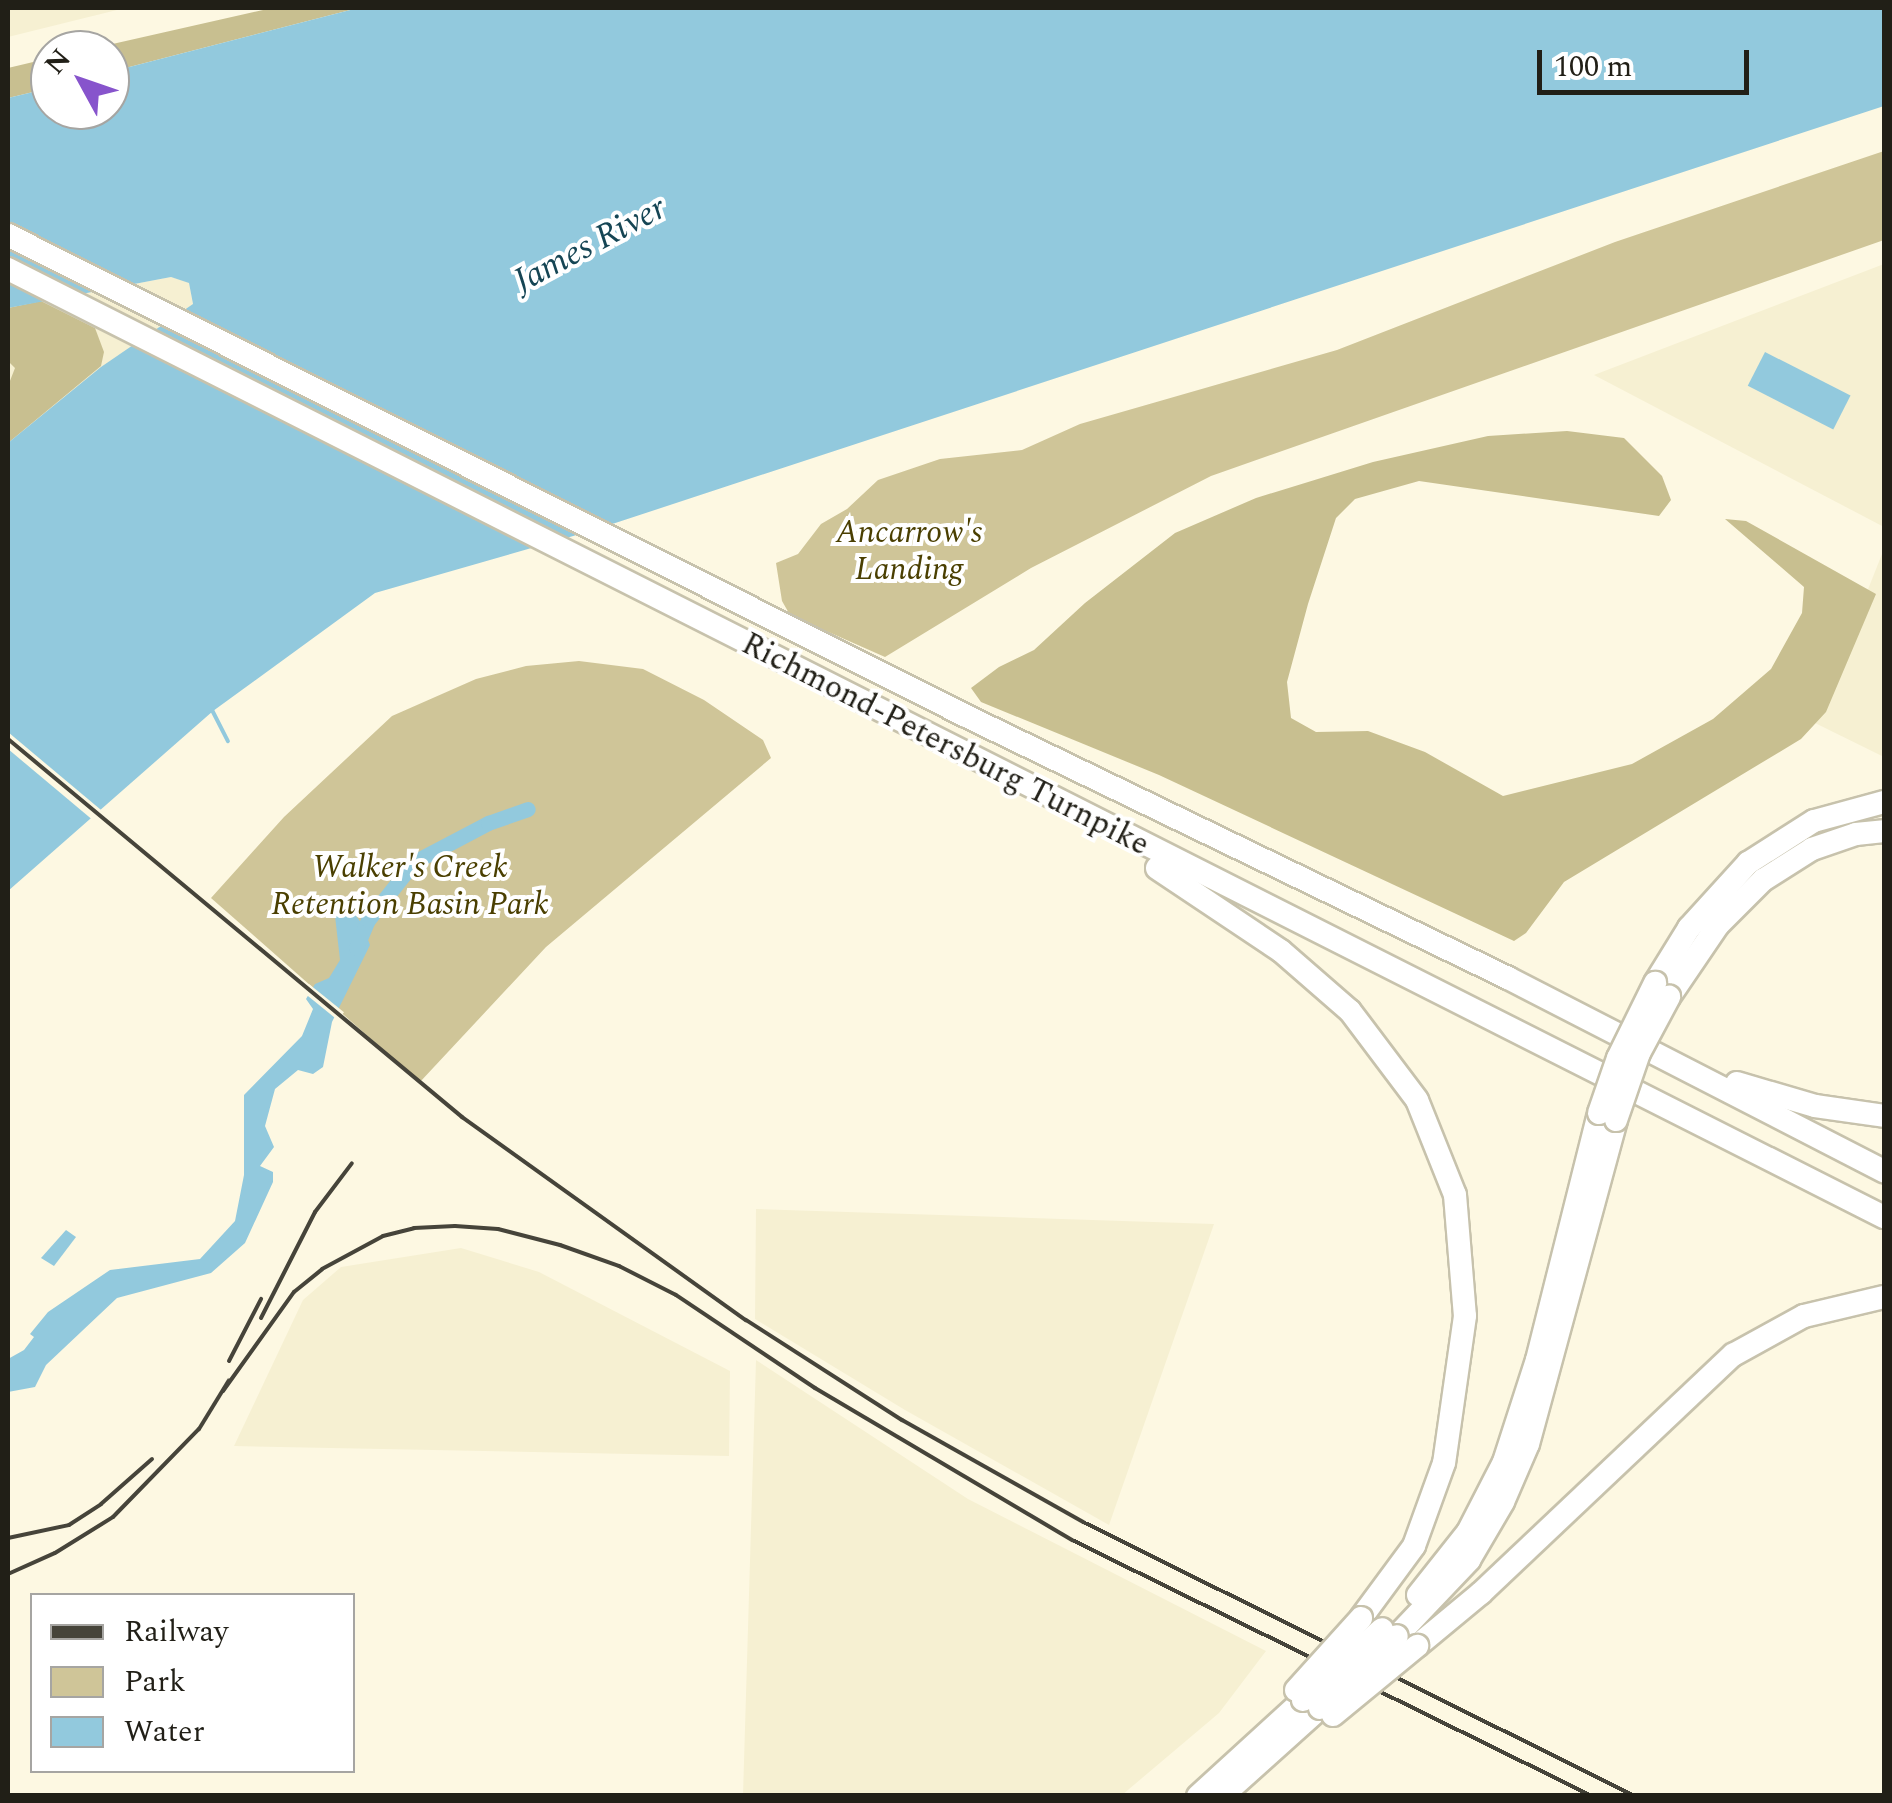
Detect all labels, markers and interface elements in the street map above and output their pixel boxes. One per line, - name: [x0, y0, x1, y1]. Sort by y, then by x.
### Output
- north arrow: [30, 30, 130, 130]
- scale bar: [1542, 30, 1754, 92]
- text: N: [34, 39, 82, 84]
- text: 100 m: [1554, 44, 1632, 90]
- water label: James River: [507, 187, 673, 303]
- park label: Ancarrow's Landing: [836, 515, 982, 590]
- street label: Richmond-Petersburg Turnpike: [735, 625, 1155, 865]
- park label: Walker's Creek Retention Basin Park: [271, 850, 549, 925]
- legend: [30, 1593, 355, 1773]
- text: Railway: [124, 1609, 229, 1655]
- text: Park: [124, 1659, 186, 1705]
- text: Water: [124, 1709, 205, 1755]

